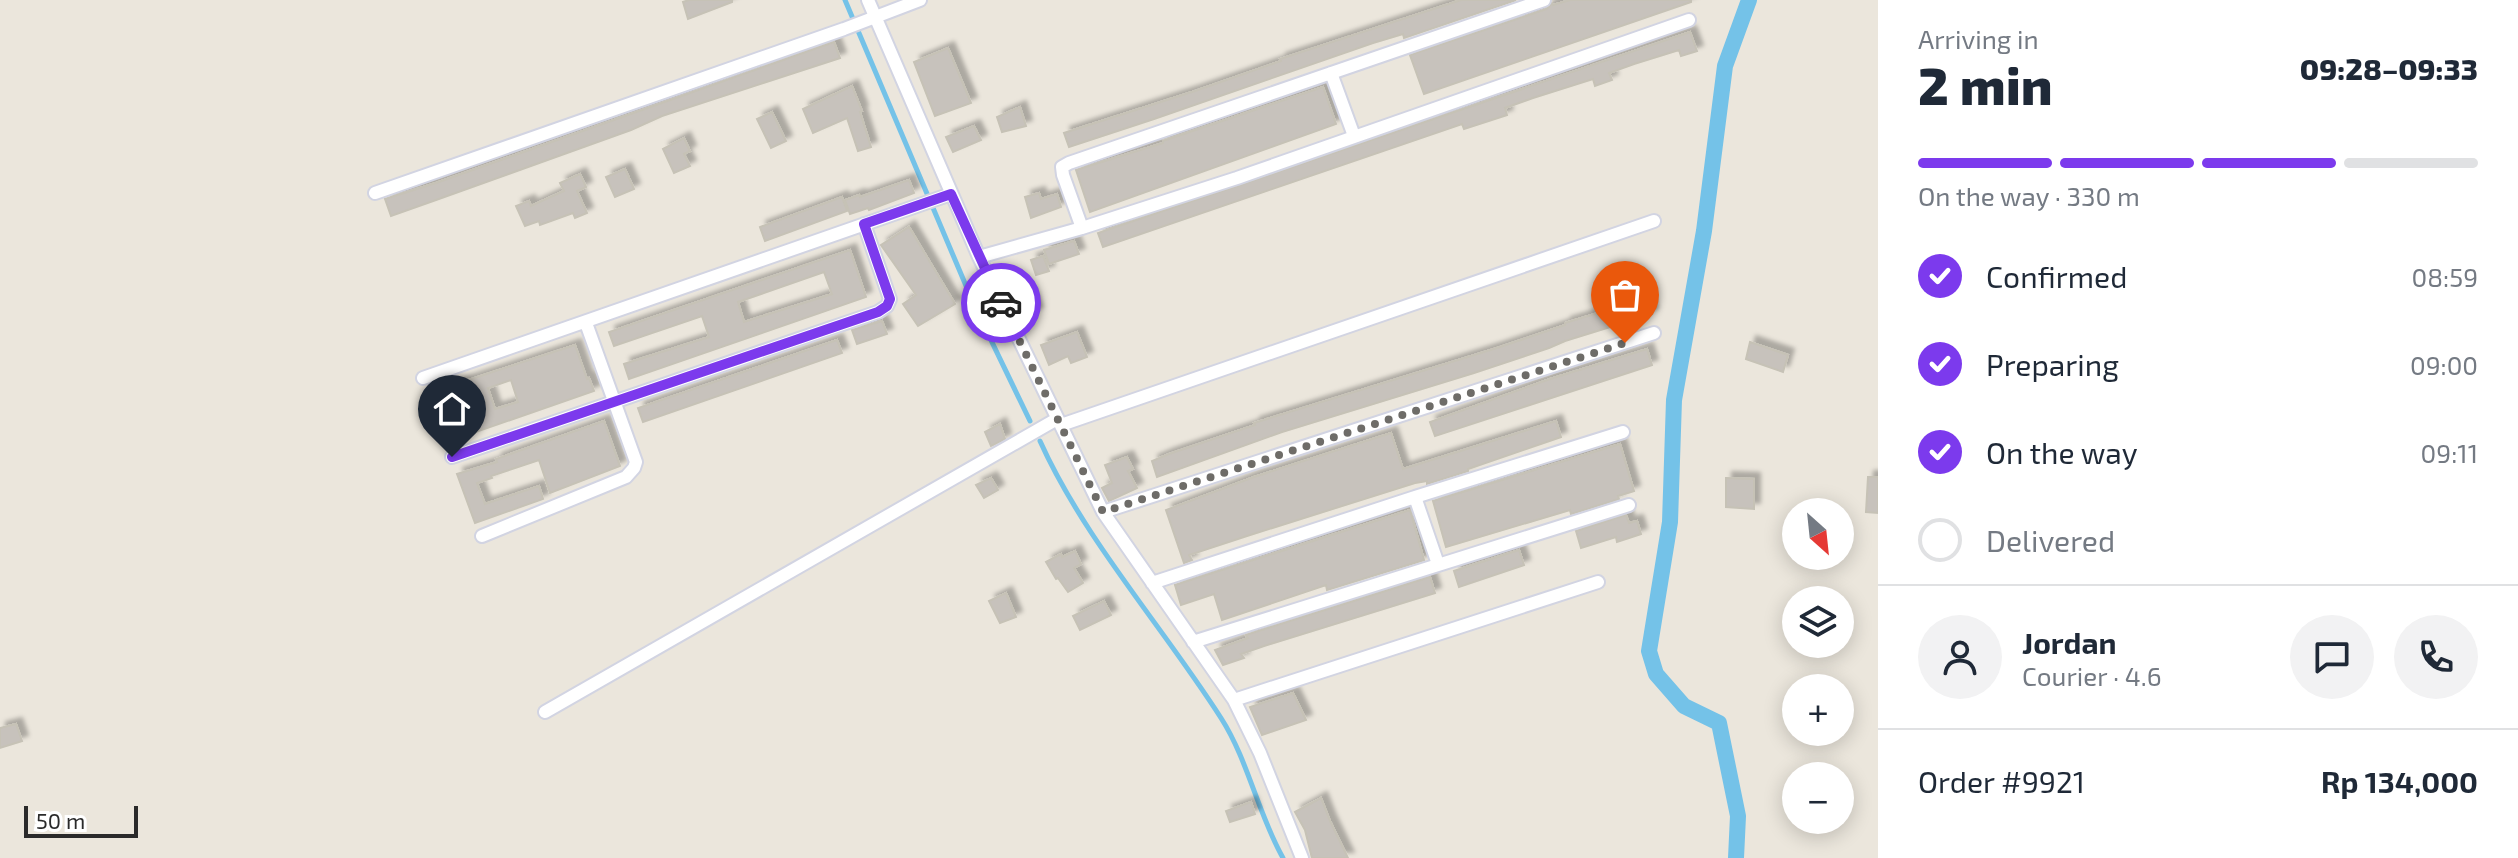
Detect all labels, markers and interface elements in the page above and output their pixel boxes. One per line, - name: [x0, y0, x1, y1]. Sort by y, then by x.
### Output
- text: Arriving in: [1918, 23, 2039, 54]
- text: 09:28–09:33: [2300, 50, 2478, 86]
- text: 2 min: [1918, 53, 2053, 115]
- text: On the way · 330 m: [1918, 180, 2140, 211]
- icon: check: [1918, 254, 1962, 298]
- text: Confirmed: [1986, 258, 2127, 294]
- pin: [1591, 261, 1659, 343]
- text: 08:59: [2412, 261, 2478, 292]
- courier: [961, 263, 1041, 343]
- icon: bag: [1603, 273, 1647, 317]
- icon: car: [979, 281, 1023, 325]
- icon: check: [1918, 342, 1962, 386]
- text: Preparing: [1986, 346, 2119, 382]
- text: 09:00: [2410, 349, 2478, 380]
- pin: [418, 375, 486, 457]
- icon: home: [430, 387, 474, 431]
- icon: check: [1918, 430, 1962, 474]
- text: On the way: [1986, 434, 2138, 470]
- text: 09:11: [2421, 437, 2478, 468]
- north arrow: [1782, 498, 1854, 570]
- map controls: [1782, 498, 1854, 834]
- text: Delivered: [1986, 522, 2115, 558]
- button: layers: [1782, 586, 1854, 658]
- button: person: [1918, 615, 2002, 699]
- button: chat: [2290, 615, 2374, 699]
- button: phone: [2394, 615, 2478, 699]
- text: Jordan: [2022, 624, 2117, 660]
- text: Courier · 4.6: [2022, 660, 2162, 691]
- button: +: [1782, 674, 1854, 746]
- button: −: [1782, 762, 1854, 834]
- text: Order #9921: [1918, 763, 2085, 799]
- text: Rp 134,000: [2321, 763, 2478, 799]
- scale bar: [24, 802, 138, 838]
- text: 50 m: [36, 807, 85, 833]

